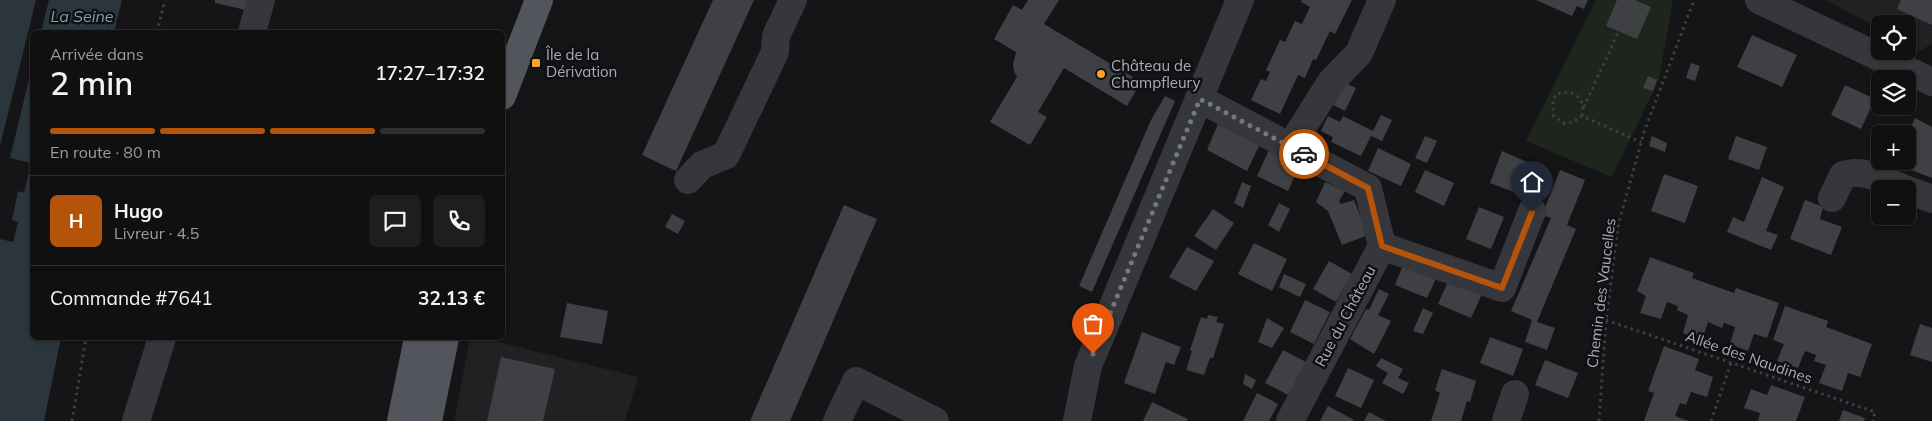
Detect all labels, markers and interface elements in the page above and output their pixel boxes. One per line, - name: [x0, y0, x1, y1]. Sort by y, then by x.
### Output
- water label: La Seine: [50, 6, 114, 26]
- map controls: [1871, 15, 1916, 225]
- button: locate: [1871, 15, 1916, 60]
- text: Arrivée dans: [50, 44, 144, 64]
- place label: Île de la Dérivation: [545, 45, 617, 81]
- place label: Château de Champfleury: [1111, 56, 1200, 92]
- marker: Île de la Dérivation: [530, 57, 542, 69]
- text: 17:27–17:32: [375, 61, 485, 85]
- text: 2 min: [50, 63, 133, 103]
- marker: Château de Champfleury: [1095, 68, 1107, 80]
- button: layers: [1871, 70, 1916, 115]
- button: +: [1871, 125, 1916, 170]
- courier: [1279, 129, 1329, 179]
- icon: car: [1290, 140, 1318, 168]
- text: En route · 80 m: [50, 142, 161, 162]
- pin: [1511, 161, 1553, 212]
- icon: home: [1518, 168, 1546, 196]
- button: −: [1871, 180, 1916, 225]
- button: chat: [369, 195, 421, 247]
- button: phone: [433, 195, 485, 247]
- text: Hugo: [114, 199, 163, 223]
- text: H: [69, 209, 83, 233]
- street label: Chemin des Vaucelles: [1582, 217, 1620, 369]
- text: Livreur · 4.5: [114, 223, 199, 243]
- street label: Rue du Château: [1310, 262, 1380, 370]
- text: Commande #7641: [50, 286, 213, 310]
- text: 32.13 €: [418, 286, 485, 310]
- pin: [1072, 303, 1114, 354]
- icon: bag: [1079, 310, 1107, 338]
- street label: Allée des Naudines: [1683, 326, 1815, 388]

